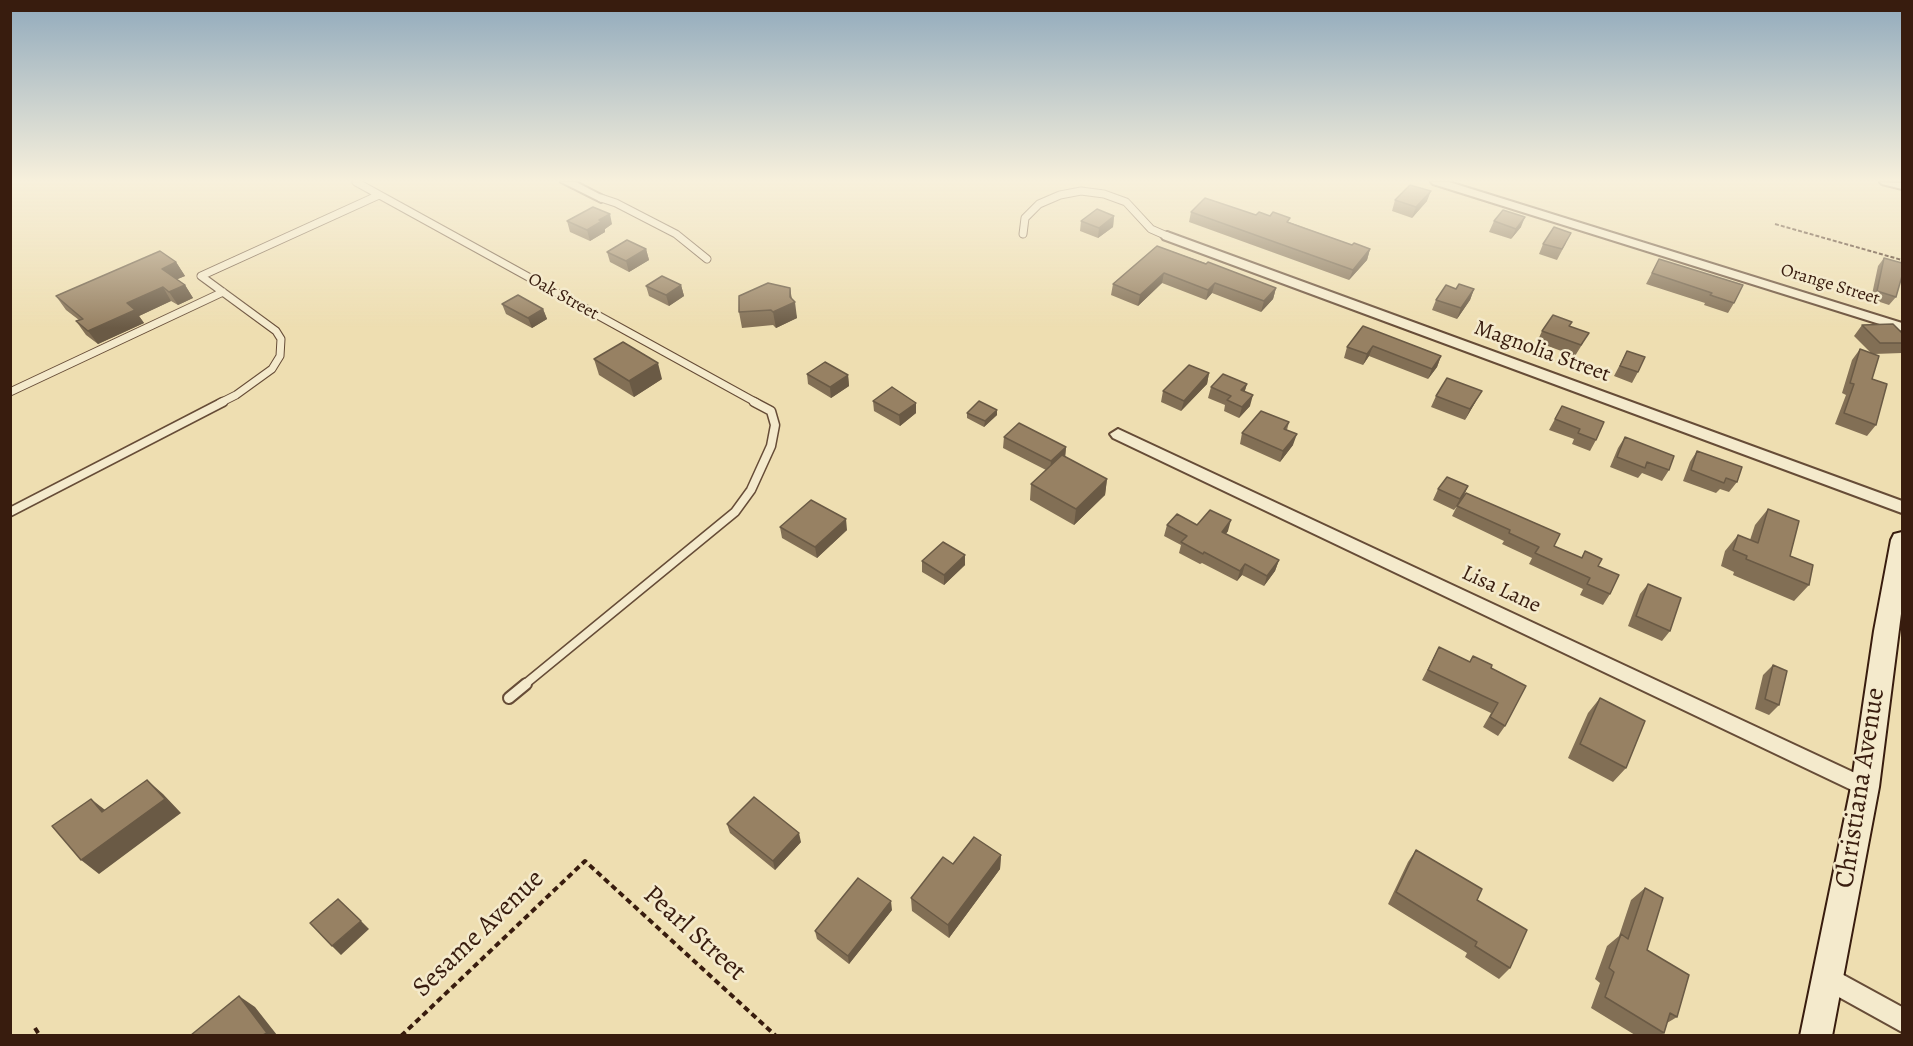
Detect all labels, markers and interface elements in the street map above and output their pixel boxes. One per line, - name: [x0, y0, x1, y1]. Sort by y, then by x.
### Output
- street label: Orange Street: [1778, 260, 1882, 310]
- street label: Oak Street: [524, 269, 602, 325]
- street label: Magnolia Street: [1470, 315, 1614, 389]
- street label: Lisa Lane: [1457, 560, 1545, 620]
- street label: Christiana Avenue: [1829, 686, 1893, 890]
- street label: Sesame Avenue: [407, 863, 551, 1005]
- street label: Pearl Street: [636, 879, 752, 989]

